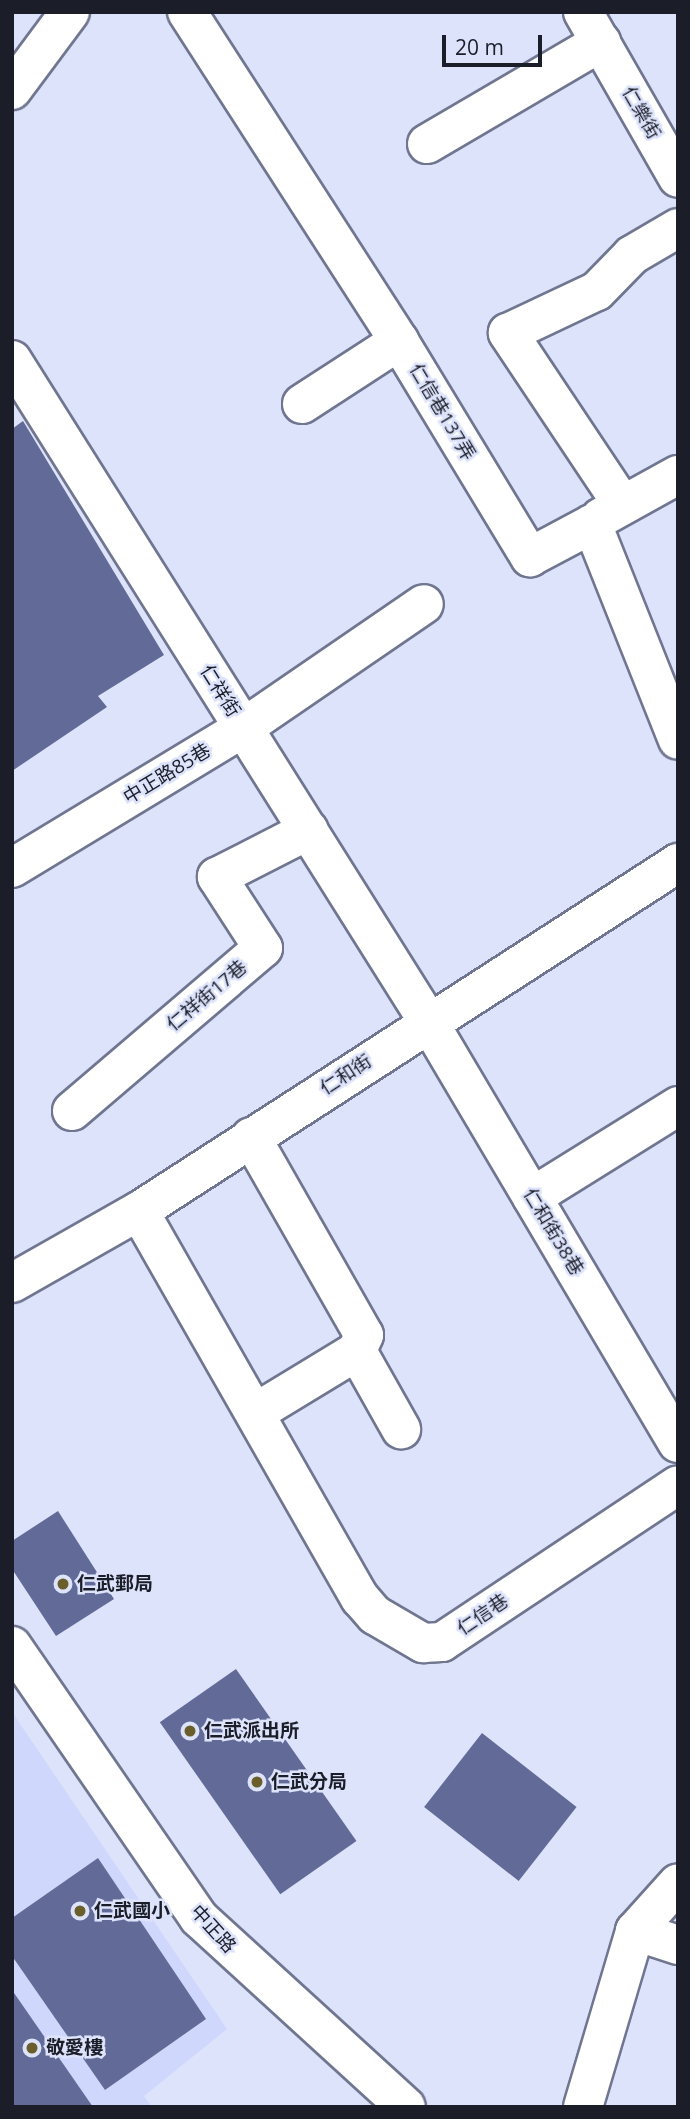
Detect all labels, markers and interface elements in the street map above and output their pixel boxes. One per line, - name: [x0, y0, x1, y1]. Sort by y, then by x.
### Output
- scale bar: [445, 21, 545, 65]
- text: 20 m: [455, 33, 504, 61]
- street label: 仁樂街: [617, 83, 665, 143]
- street label: 仁信巷137弄: [404, 360, 480, 464]
- street label: 仁祥街: [195, 661, 245, 721]
- street label: 中正路85巷: [119, 739, 215, 809]
- street label: 仁祥街17巷: [162, 956, 252, 1036]
- street label: 仁和街: [316, 1050, 376, 1100]
- street label: 仁和街38巷: [518, 1184, 588, 1280]
- place label: 仁武郵局: [77, 1573, 153, 1595]
- marker: 仁武郵局: [55, 1576, 71, 1592]
- street label: 仁信巷: [453, 1590, 513, 1640]
- place label: 仁武派出所: [204, 1720, 299, 1742]
- marker: 仁武派出所: [182, 1723, 198, 1739]
- place label: 仁武分局: [271, 1771, 347, 1793]
- marker: 仁武分局: [249, 1774, 265, 1790]
- place label: 仁武國小: [94, 1900, 170, 1922]
- street label: 中正路: [185, 1900, 241, 1958]
- marker: 仁武國小: [72, 1903, 88, 1919]
- place label: 敬愛樓: [46, 2037, 103, 2059]
- marker: 敬愛樓: [24, 2040, 40, 2056]

